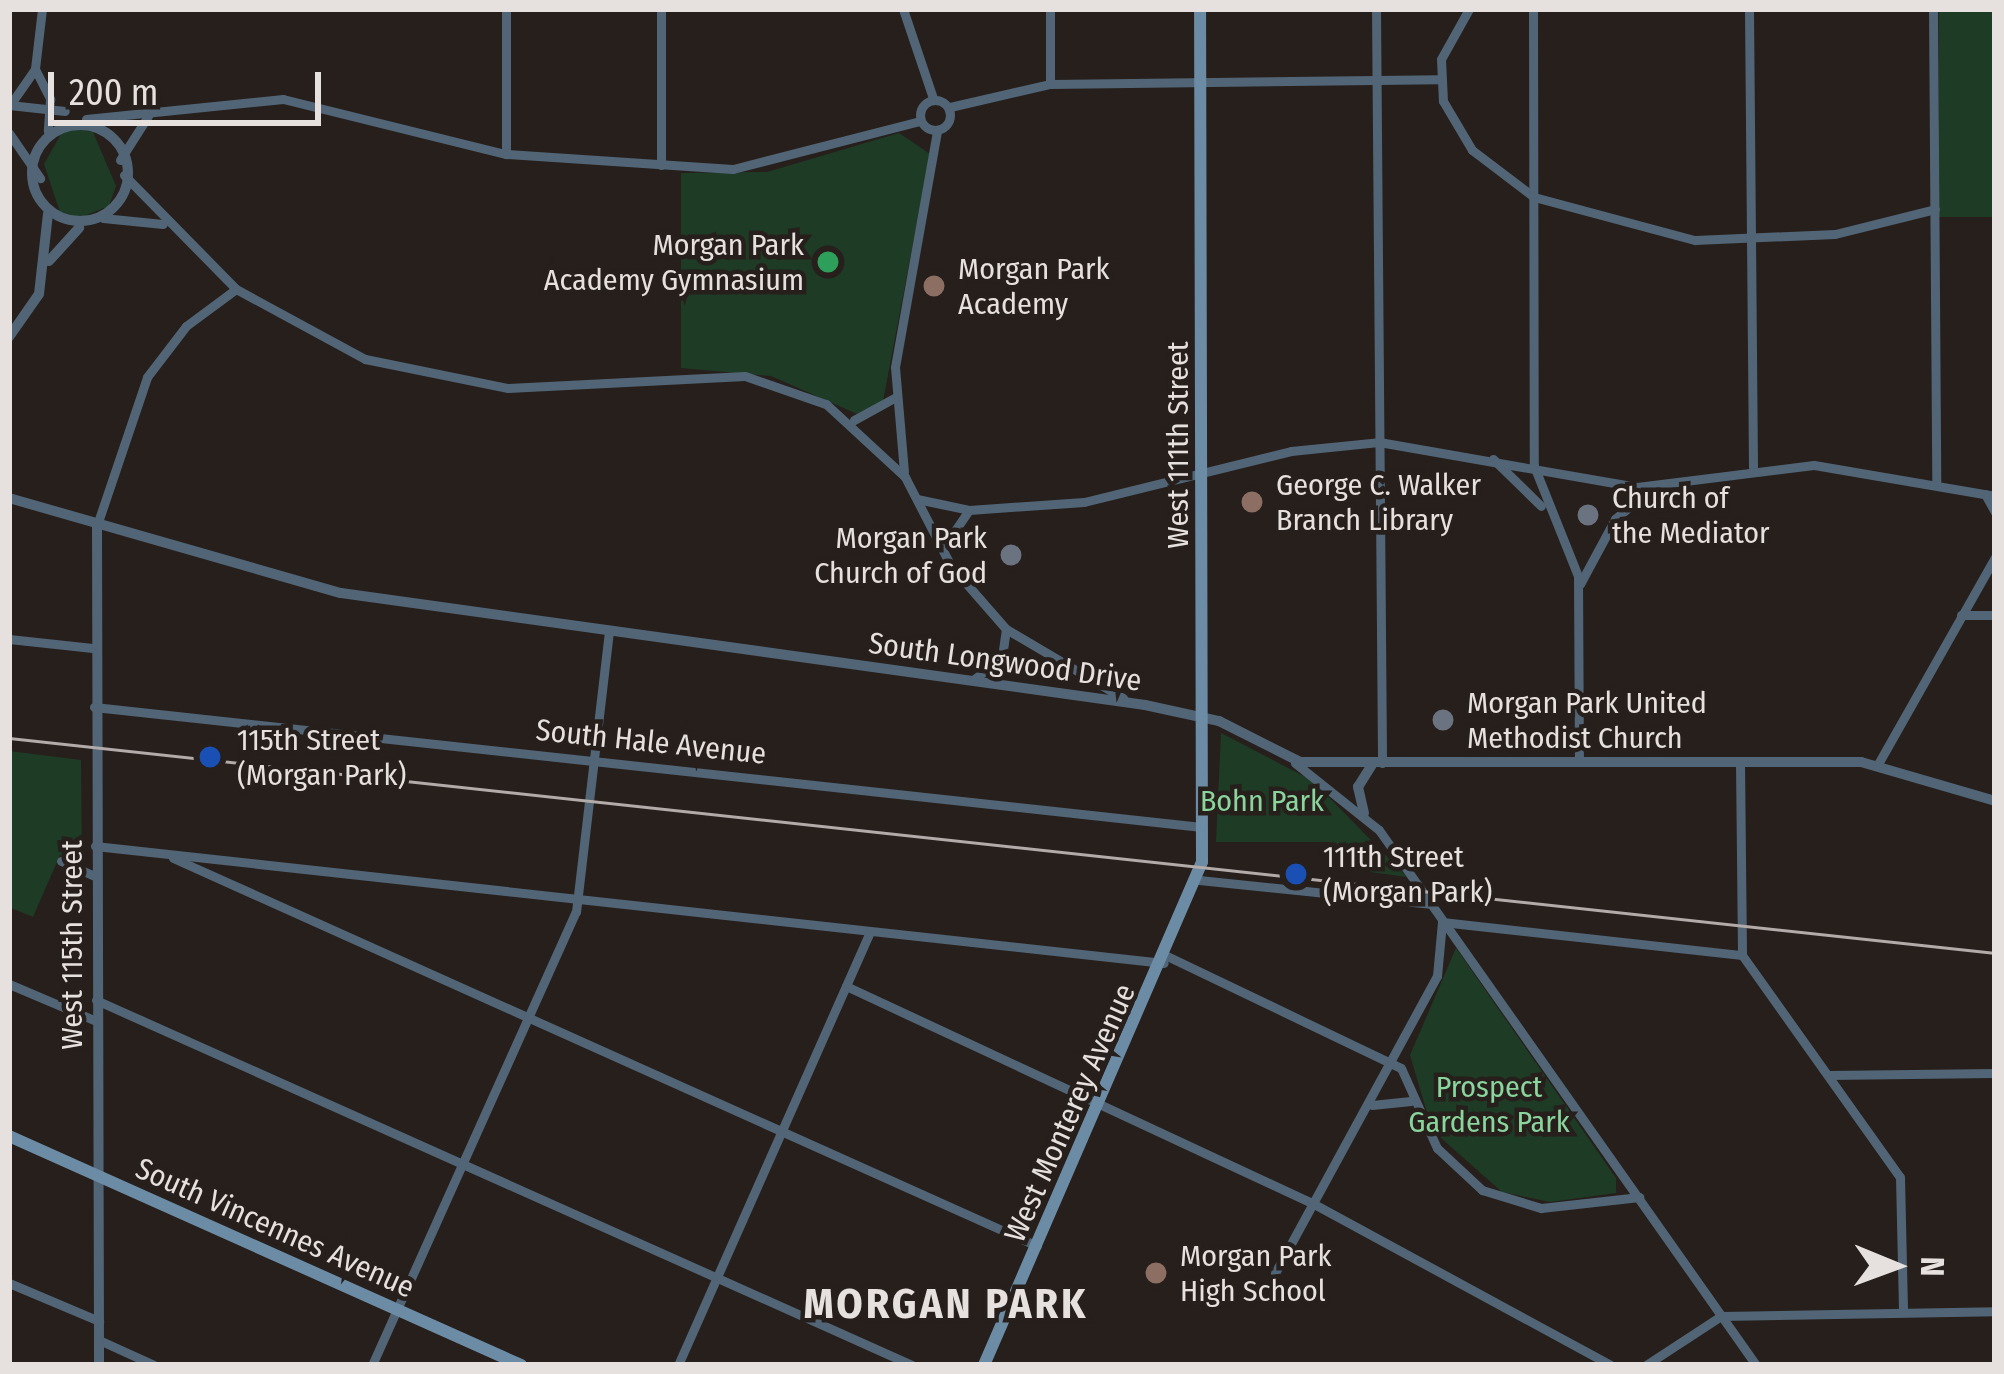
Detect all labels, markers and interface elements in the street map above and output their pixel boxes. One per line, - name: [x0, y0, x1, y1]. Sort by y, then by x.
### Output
- scale bar: [54, 48, 327, 122]
- text: 200 m: [69, 71, 159, 115]
- place label: Morgan Park Academy Gymnasium: [544, 227, 804, 298]
- marker: Morgan Park Academy Gymnasium: [815, 249, 841, 275]
- place label: Morgan Park Academy: [958, 251, 1110, 322]
- marker: Morgan Park Academy: [921, 273, 947, 299]
- street label: West 111th Street: [1160, 341, 1196, 549]
- place label: George C. Walker Branch Library: [1276, 467, 1481, 538]
- place label: Church of the Mediator: [1612, 480, 1770, 550]
- marker: George C. Walker Branch Library: [1239, 489, 1265, 515]
- marker: Church of the Mediator: [1575, 502, 1601, 528]
- place label: Morgan Park Church of God: [814, 520, 987, 590]
- marker: Morgan Park Church of God: [998, 542, 1024, 568]
- street label: South Longwood Drive: [866, 625, 1144, 699]
- place label: Morgan Park United Methodist Church: [1467, 685, 1707, 756]
- marker: Morgan Park United Methodist Church: [1430, 707, 1456, 733]
- street label: South Hale Avenue: [534, 712, 768, 772]
- place label: 115th Street (Morgan Park): [237, 722, 406, 792]
- marker: 115th Street (Morgan Park): [194, 741, 226, 773]
- park label: Bohn Park: [1200, 783, 1324, 819]
- place label: 111th Street (Morgan Park): [1323, 839, 1492, 910]
- street label: West 115th Street: [54, 840, 90, 1050]
- marker: 111th Street (Morgan Park): [1280, 858, 1312, 890]
- street label: West Monterey Avenue: [997, 978, 1143, 1248]
- park label: Prospect Gardens Park: [1408, 1069, 1570, 1140]
- street label: South Vincennes Avenue: [130, 1150, 420, 1306]
- north arrow: [1836, 1206, 1956, 1326]
- place label: Morgan Park High School: [1180, 1238, 1332, 1308]
- text: N: [1912, 1256, 1952, 1277]
- marker: Morgan Park High School: [1143, 1260, 1169, 1286]
- district label: MORGAN PARK: [804, 1279, 1088, 1329]

